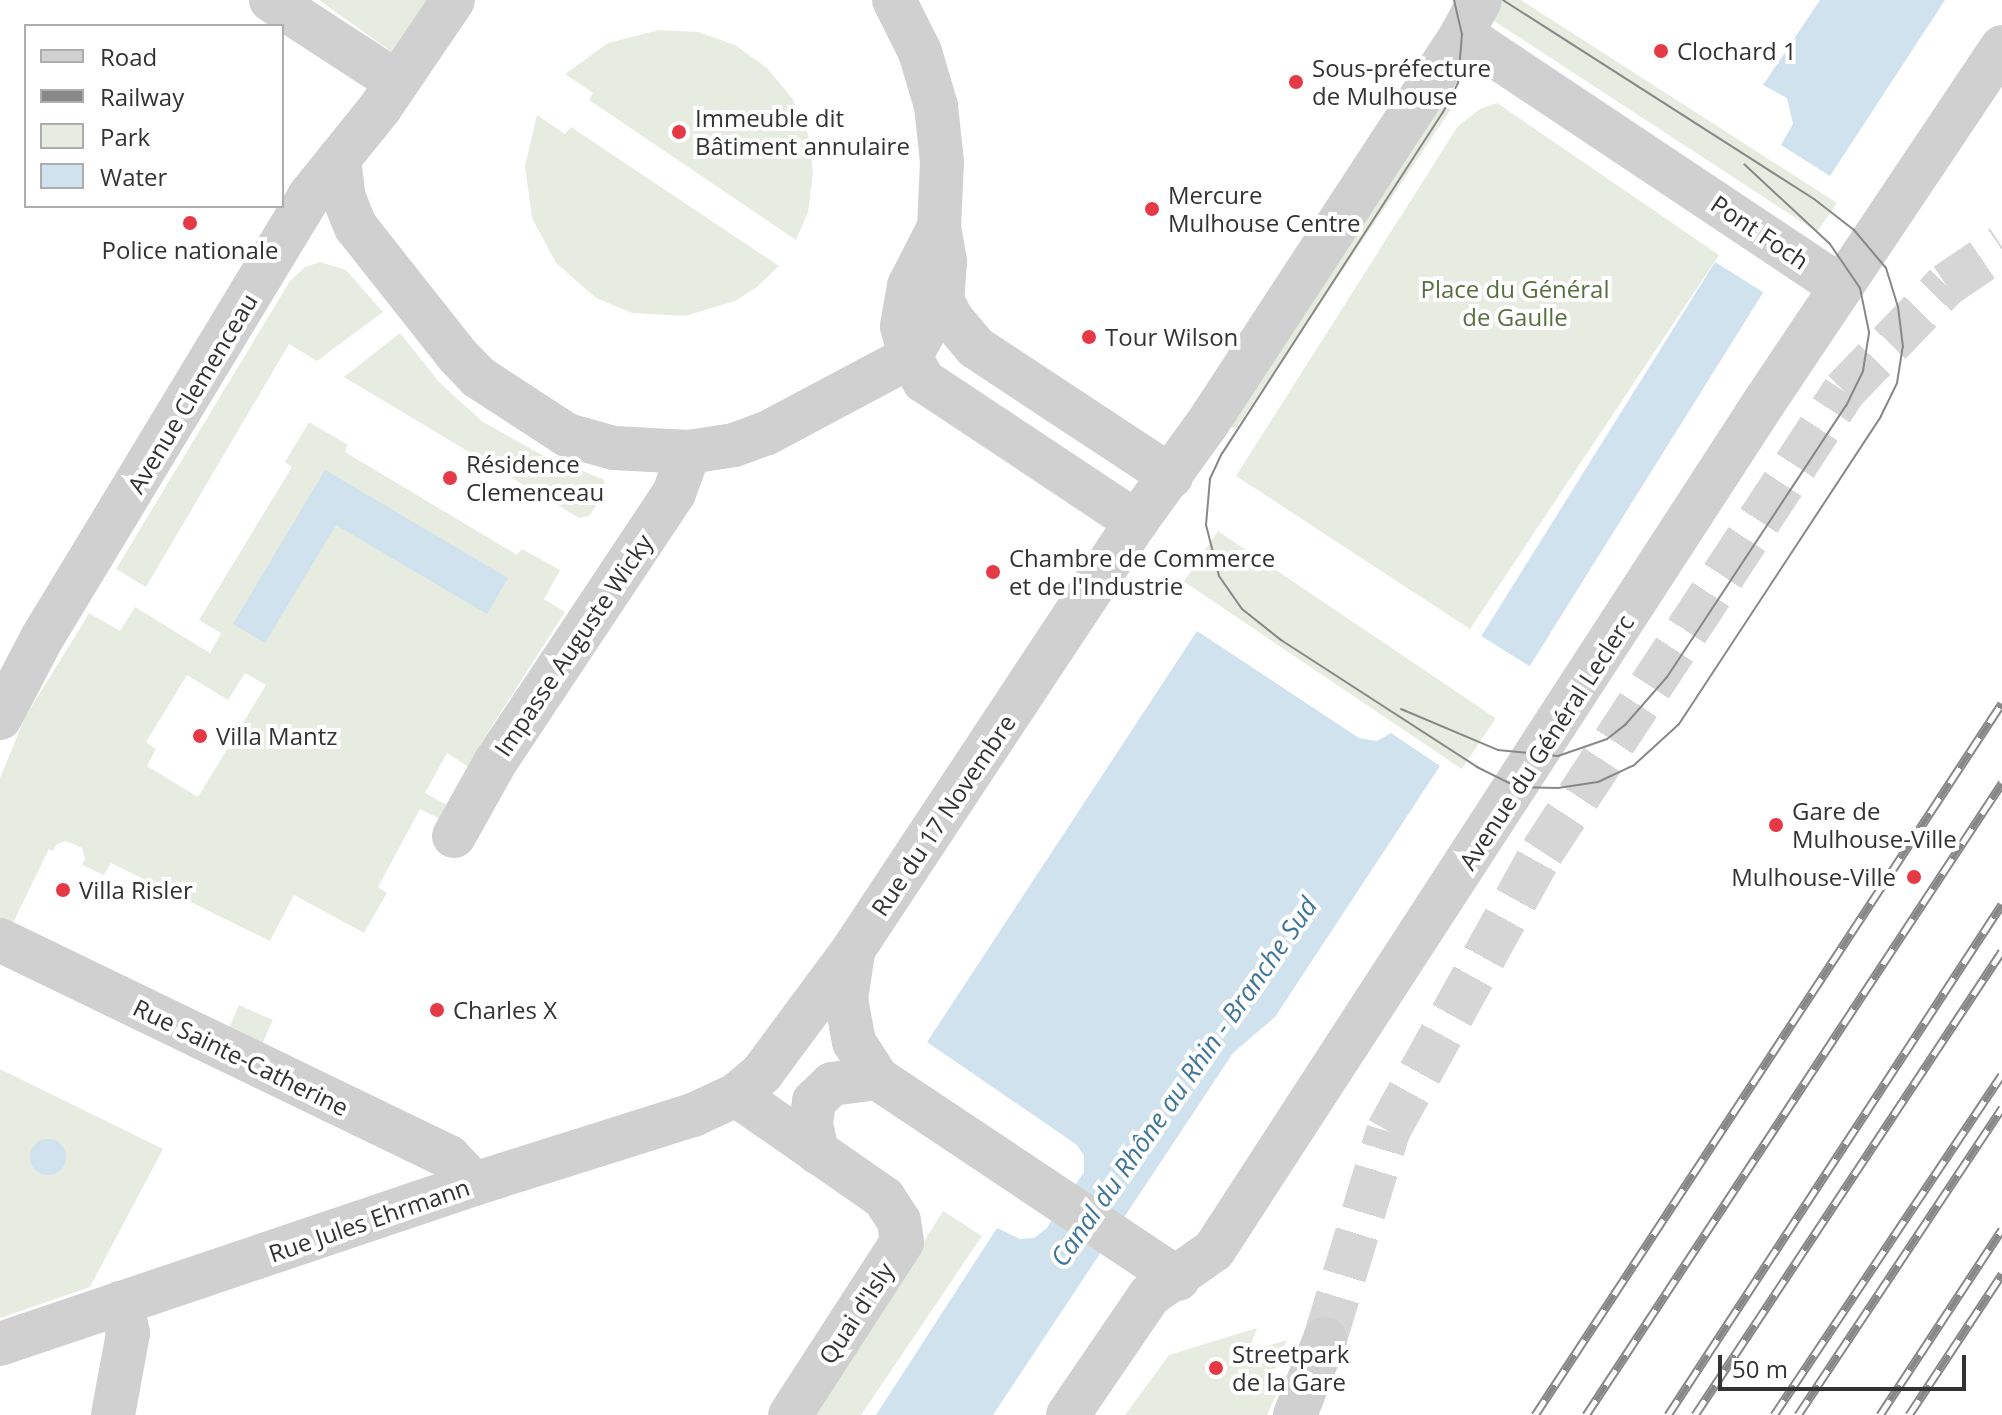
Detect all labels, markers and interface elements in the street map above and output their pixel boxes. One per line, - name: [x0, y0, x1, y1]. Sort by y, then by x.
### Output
- legend: [24, 24, 284, 208]
- place label: Clochard 1: [1677, 37, 1797, 65]
- text: Road: [100, 40, 157, 73]
- marker: Clochard 1: [1652, 42, 1670, 60]
- place label: Sous-préfecture de Mulhouse: [1312, 54, 1491, 110]
- marker: Sous-préfecture de Mulhouse: [1287, 73, 1305, 91]
- text: Railway: [100, 80, 184, 113]
- place label: Immeuble dit Bâtiment annulaire: [695, 104, 910, 160]
- text: Park: [100, 120, 150, 153]
- marker: Immeuble dit Bâtiment annulaire: [670, 123, 688, 141]
- text: Water: [100, 160, 167, 193]
- place label: Mercure Mulhouse Centre: [1168, 181, 1361, 237]
- street label: Pont Foch: [1706, 189, 1814, 275]
- marker: Mercure Mulhouse Centre: [1143, 200, 1161, 218]
- marker: Police nationale: [181, 214, 199, 232]
- place label: Police nationale: [102, 236, 278, 264]
- park label: Place du Général de Gaulle: [1420, 275, 1610, 331]
- street label: Avenue Clemenceau: [121, 288, 263, 498]
- place label: Tour Wilson: [1105, 323, 1238, 351]
- marker: Tour Wilson: [1080, 328, 1098, 346]
- place label: Résidence Clemenceau: [466, 450, 604, 506]
- marker: Résidence Clemenceau: [441, 469, 459, 487]
- street label: Impasse Auguste Wicky: [488, 529, 658, 761]
- place label: Chambre de Commerce et de l'Industrie: [1009, 544, 1275, 600]
- marker: Chambre de Commerce et de l'Industrie: [984, 563, 1002, 581]
- street label: Avenue du Général Leclerc: [1453, 609, 1639, 875]
- street label: Rue du 17 Novembre: [865, 709, 1021, 921]
- place label: Villa Mantz: [216, 722, 338, 750]
- marker: Villa Mantz: [191, 727, 209, 745]
- place label: Gare de Mulhouse-Ville: [1792, 797, 1957, 853]
- marker: Gare de Mulhouse-Ville: [1767, 816, 1785, 834]
- place label: Mulhouse-Ville: [1731, 863, 1896, 891]
- marker: Mulhouse-Ville: [1903, 866, 1925, 888]
- place label: Villa Risler: [79, 876, 193, 904]
- marker: Villa Risler: [54, 881, 72, 899]
- water label: Canal du Rhône au Rhin - Branche Sud: [1044, 891, 1324, 1273]
- street label: Rue Sainte-Catherine: [129, 992, 353, 1122]
- place label: Charles X: [453, 996, 557, 1024]
- marker: Charles X: [428, 1001, 446, 1019]
- street label: Rue Jules Ehrmann: [265, 1172, 473, 1268]
- street label: Quai d'Isly: [813, 1257, 899, 1369]
- scale bar: [1722, 1339, 1970, 1389]
- place label: Streetpark de la Gare: [1232, 1340, 1349, 1396]
- text: 50 m: [1732, 1352, 1788, 1385]
- marker: Streetpark de la Gare: [1207, 1359, 1225, 1377]

